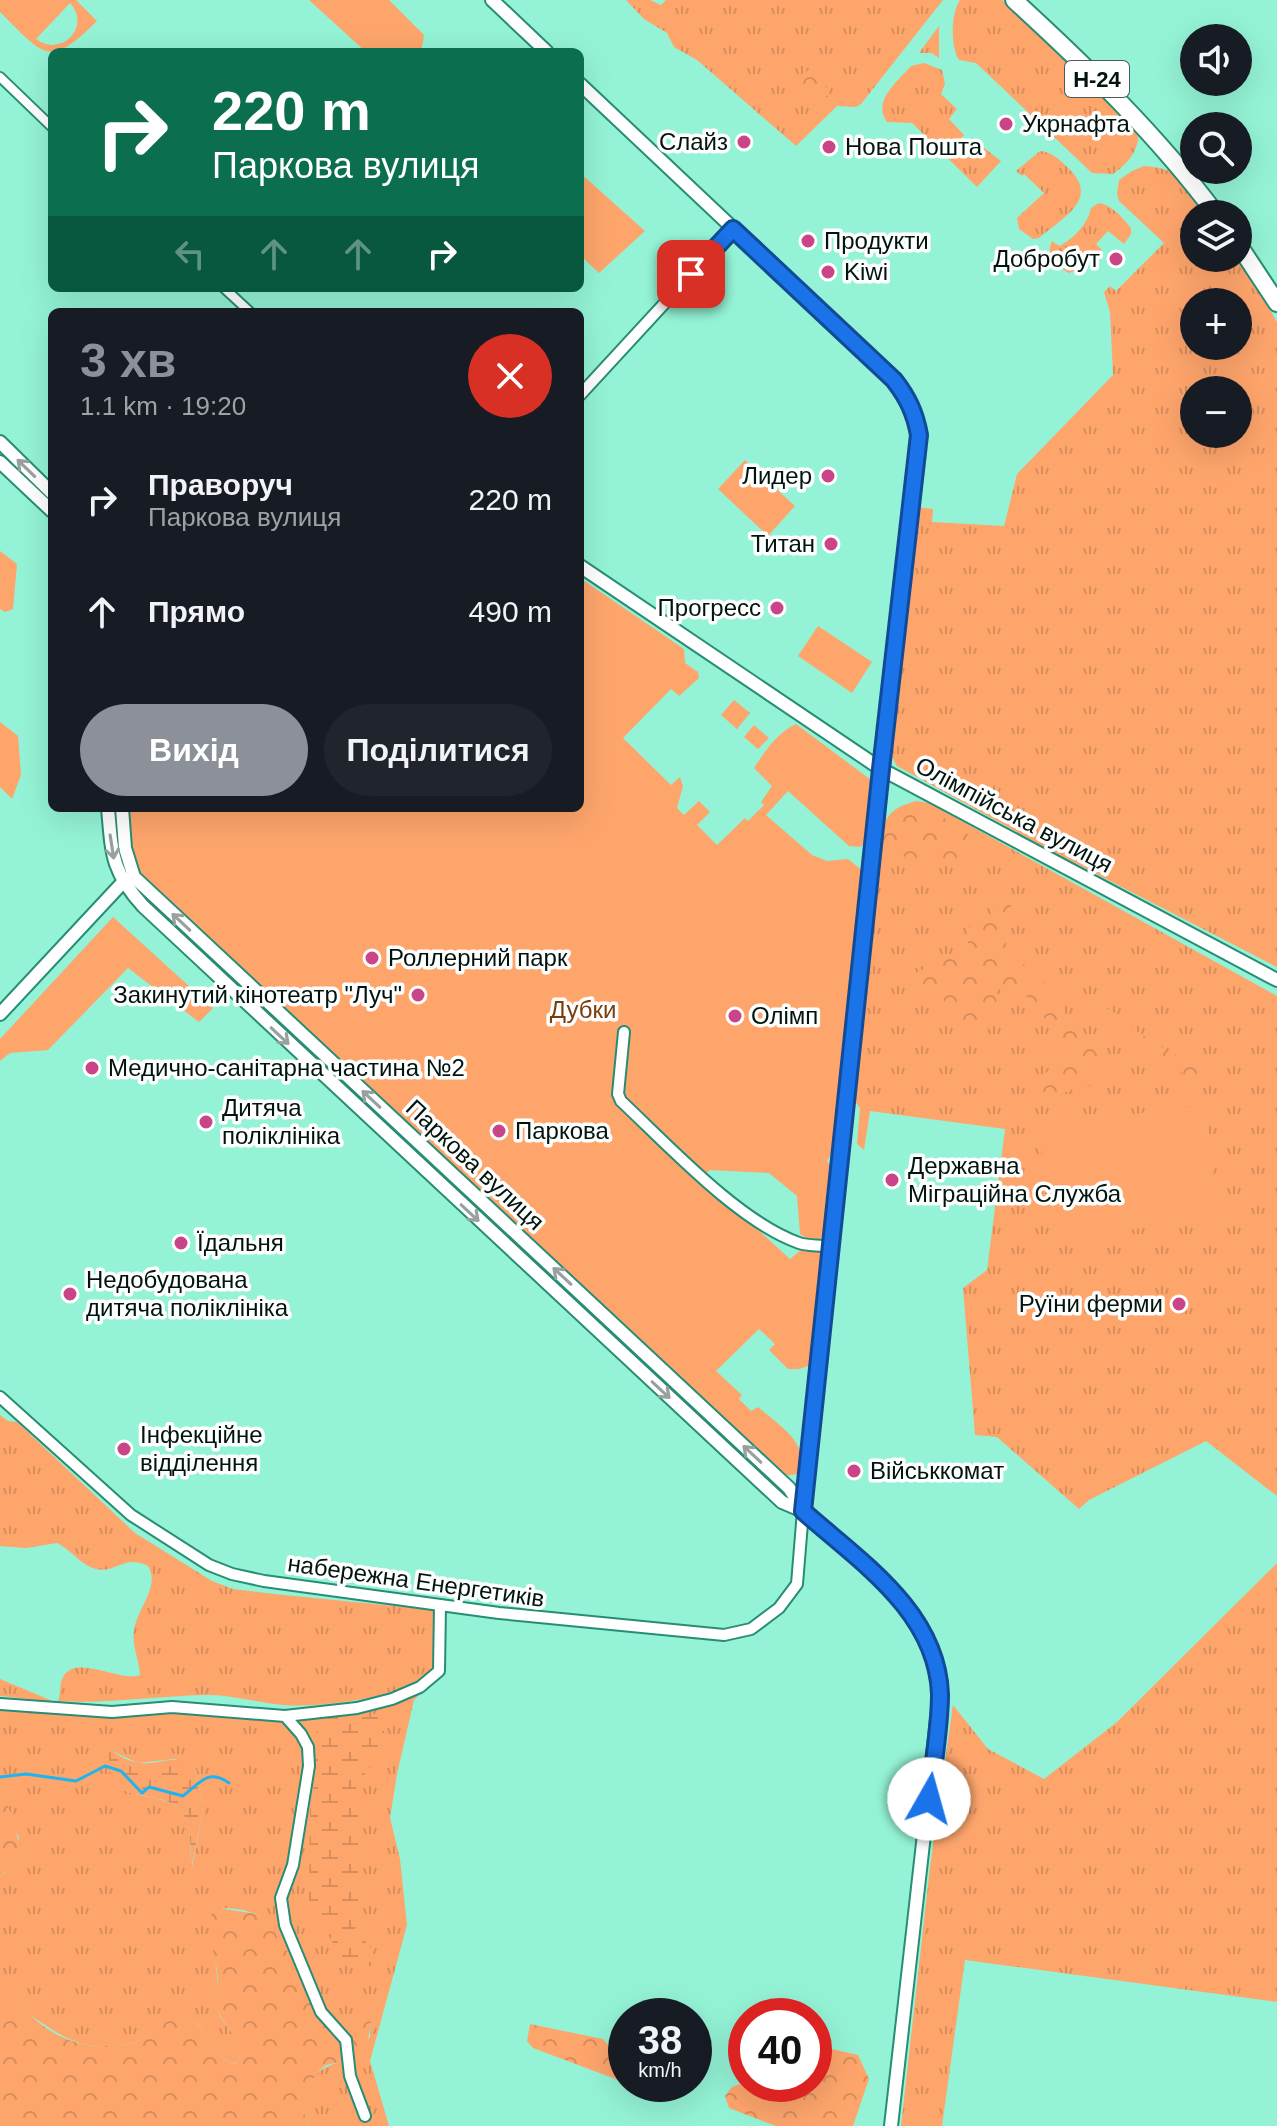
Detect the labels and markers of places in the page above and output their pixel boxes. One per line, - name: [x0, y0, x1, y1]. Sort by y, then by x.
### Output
- place label: Укрнафта: [1022, 110, 1131, 137]
- marker: Укрнафта: [997, 115, 1015, 133]
- place label: Слайз: [659, 128, 728, 155]
- marker: Слайз: [735, 133, 753, 151]
- place label: Нова Пошта: [845, 133, 983, 160]
- marker: Нова Пошта: [820, 138, 838, 156]
- place label: Продукти: [824, 227, 929, 254]
- marker: Продукти: [799, 232, 817, 250]
- pin: [657, 240, 725, 308]
- place label: Добробут: [993, 245, 1100, 272]
- marker: Добробут: [1107, 250, 1125, 268]
- place label: Kiwi: [844, 258, 888, 285]
- marker: Kiwi: [819, 263, 837, 281]
- place label: Лидер: [742, 462, 812, 489]
- marker: Лидер: [819, 467, 837, 485]
- place label: Титан: [751, 530, 815, 557]
- marker: Титан: [822, 535, 840, 553]
- place label: Прогресс: [658, 594, 761, 621]
- marker: Прогресс: [768, 599, 786, 617]
- place label: Роллерний парк: [388, 944, 568, 971]
- marker: Роллерний парк: [363, 949, 381, 967]
- place label: Закинутий кінотеатр "Луч": [113, 981, 402, 1008]
- marker: Закинутий кінотеатр "Луч": [409, 986, 427, 1004]
- place label: Олімп: [751, 1002, 818, 1029]
- marker: Олімп: [726, 1007, 744, 1025]
- place label: Медично-санітарна частина №2: [108, 1054, 465, 1081]
- marker: Медично-санітарна частина №2: [83, 1059, 101, 1077]
- place label: Дитяча поліклініка: [222, 1094, 341, 1149]
- marker: Дитяча поліклініка: [197, 1113, 215, 1131]
- place label: Паркова: [515, 1117, 610, 1144]
- marker: Паркова: [490, 1122, 508, 1140]
- place label: Державна Міграційна Служба: [908, 1152, 1122, 1207]
- marker: Державна Міграційна Служба: [883, 1171, 901, 1189]
- place label: Їдальня: [197, 1229, 284, 1256]
- marker: Їдальня: [172, 1234, 190, 1252]
- place label: Недобудована дитяча поліклініка: [86, 1266, 289, 1321]
- marker: Недобудована дитяча поліклініка: [61, 1285, 79, 1303]
- place label: Руїни ферми: [1019, 1290, 1163, 1317]
- marker: Руїни ферми: [1170, 1295, 1188, 1313]
- place label: Інфекційне відділення: [140, 1421, 263, 1476]
- marker: Інфекційне відділення: [115, 1440, 133, 1458]
- place label: Військкомат: [870, 1457, 1004, 1484]
- marker: Військкомат: [845, 1462, 863, 1480]

